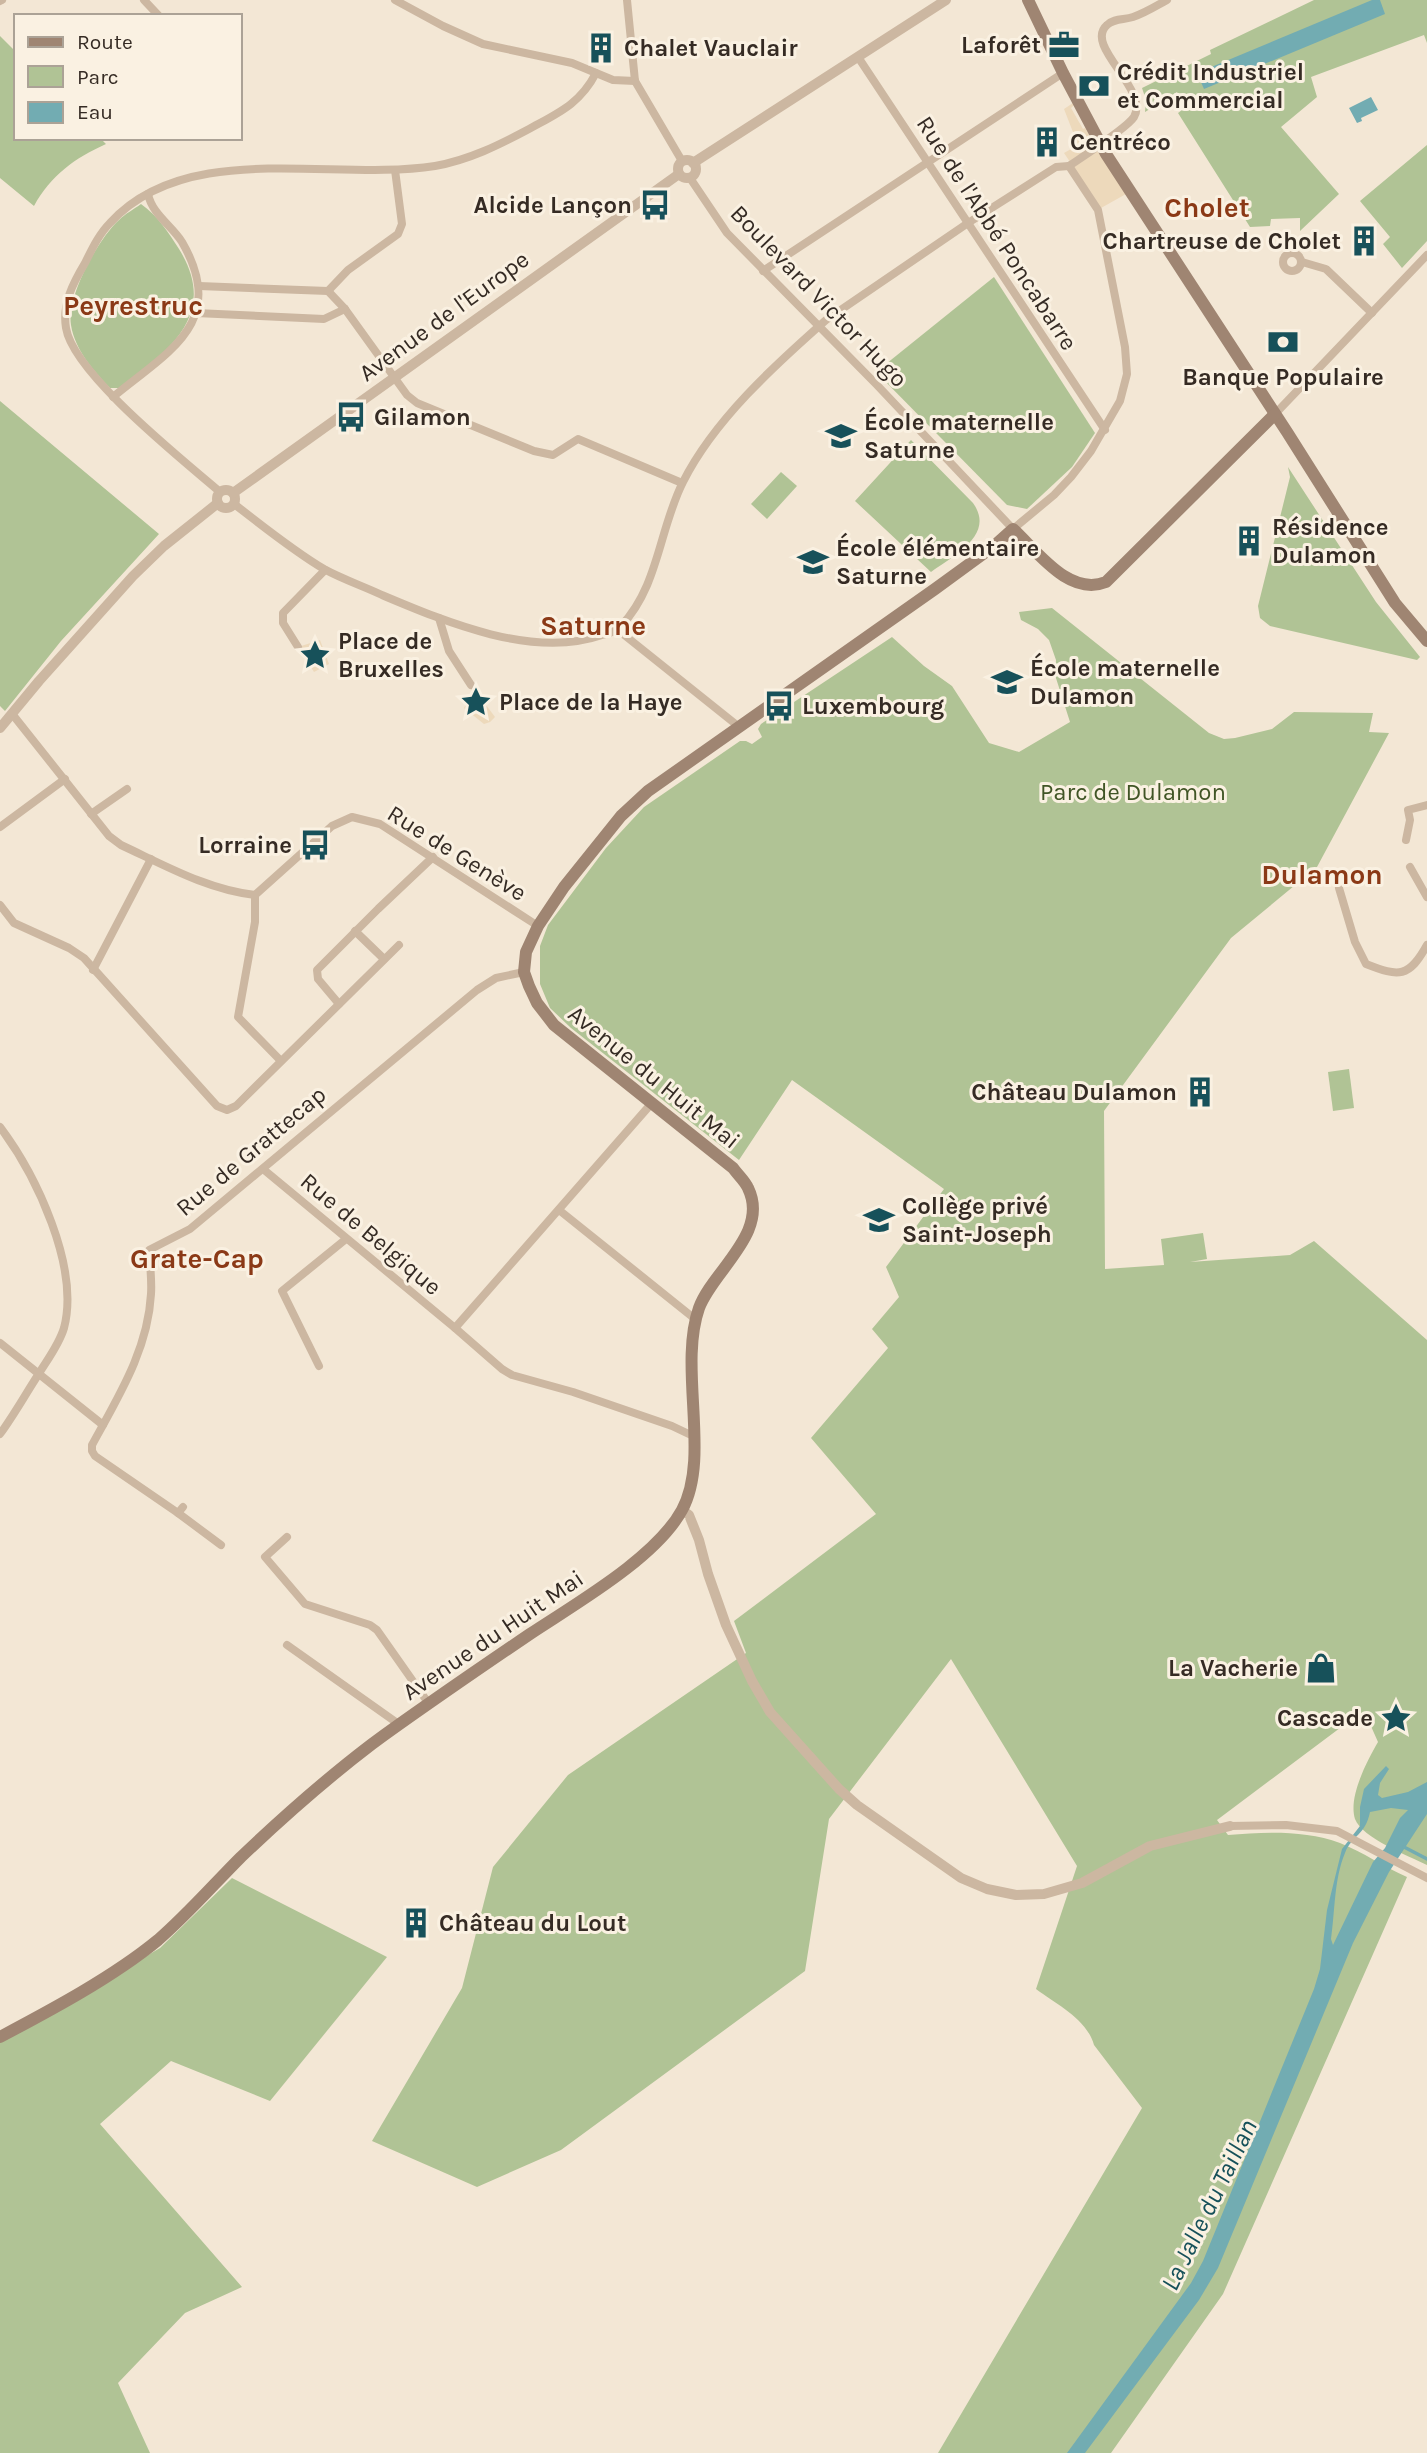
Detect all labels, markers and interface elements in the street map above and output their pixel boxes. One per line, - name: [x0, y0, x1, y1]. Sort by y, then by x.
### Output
- legend: [14, 14, 242, 140]
- office icon: Laforêt: [1047, 28, 1081, 62]
- text: Route: [77, 30, 133, 54]
- building icon: Chalet Vauclair: [584, 31, 618, 65]
- place label: Laforêt: [961, 31, 1041, 59]
- place label: Chalet Vauclair: [624, 34, 798, 62]
- place label: Crédit Industriel et Commercial: [1117, 58, 1304, 114]
- text: Parc: [77, 65, 119, 89]
- bank icon: Crédit Industriel et Commercial: [1077, 69, 1111, 103]
- text: Eau: [77, 100, 113, 124]
- street label: Rue de l'Abbé Poncabarre: [911, 111, 1083, 355]
- building icon: Centréco: [1030, 125, 1064, 159]
- place label: Centréco: [1070, 128, 1171, 156]
- bus stop icon: Alcide Lançon: [638, 188, 672, 222]
- place label: Alcide Lançon: [473, 191, 632, 219]
- district label: Cholet: [1164, 191, 1250, 224]
- street label: Boulevard Victor Hugo: [725, 199, 913, 393]
- building icon: Chartreuse de Cholet: [1347, 224, 1381, 258]
- place label: Chartreuse de Cholet: [1103, 227, 1341, 255]
- street label: Avenue de l'Europe: [354, 245, 534, 387]
- district label: Peyrestruc: [63, 289, 203, 322]
- bank icon: Banque Populaire: [1266, 325, 1300, 359]
- place label: Banque Populaire: [1182, 363, 1384, 391]
- bus stop icon: Gilamon: [334, 400, 368, 434]
- place label: Gilamon: [374, 403, 471, 431]
- place label: École maternelle Saturne: [864, 406, 1054, 464]
- school or university icon: École maternelle Saturne: [824, 419, 858, 453]
- place label: Résidence Dulamon: [1272, 513, 1389, 569]
- building icon: Résidence Dulamon: [1232, 524, 1266, 558]
- place label: École élémentaire Saturne: [836, 532, 1039, 590]
- school or university icon: École élémentaire Saturne: [796, 545, 830, 579]
- district label: Saturne: [540, 609, 646, 642]
- place label: Place de Bruxelles: [338, 627, 444, 683]
- place icon: Place de Bruxelles: [298, 638, 332, 672]
- place label: École maternelle Dulamon: [1030, 652, 1220, 710]
- school or university icon: École maternelle Dulamon: [990, 665, 1024, 699]
- place icon: Place de la Haye: [459, 685, 493, 719]
- place label: Place de la Haye: [499, 688, 683, 716]
- bus stop icon: Luxembourg: [762, 689, 796, 723]
- place label: Luxembourg: [802, 692, 944, 720]
- park label: Parc de Dulamon: [1040, 778, 1226, 806]
- street label: Rue de Genève: [382, 799, 532, 907]
- bus stop icon: Lorraine: [298, 828, 332, 862]
- place label: Lorraine: [198, 831, 292, 859]
- district label: Dulamon: [1261, 858, 1383, 891]
- street label: Avenue du Huit Mai: [563, 999, 745, 1155]
- building icon: Château Dulamon: [1183, 1075, 1217, 1109]
- place label: Château Dulamon: [971, 1078, 1177, 1106]
- street label: Rue de Grattecap: [170, 1080, 332, 1222]
- street label: Rue de Belgique: [295, 1167, 447, 1301]
- place label: Collège privé Saint-Joseph: [902, 1192, 1052, 1248]
- school or university icon: Collège privé Saint-Joseph: [862, 1203, 896, 1237]
- district label: Grate-Cap: [130, 1242, 264, 1275]
- street label: Avenue du Huit Mai: [397, 1564, 589, 1706]
- shop icon: La Vacherie: [1304, 1651, 1338, 1685]
- place label: La Vacherie: [1168, 1654, 1298, 1682]
- place icon: Cascade: [1379, 1701, 1413, 1735]
- place label: Cascade: [1277, 1704, 1373, 1732]
- building icon: Château du Lout: [399, 1906, 433, 1940]
- place label: Château du Lout: [439, 1909, 626, 1937]
- water label: La Jalle du Taillan: [1154, 2114, 1264, 2296]

